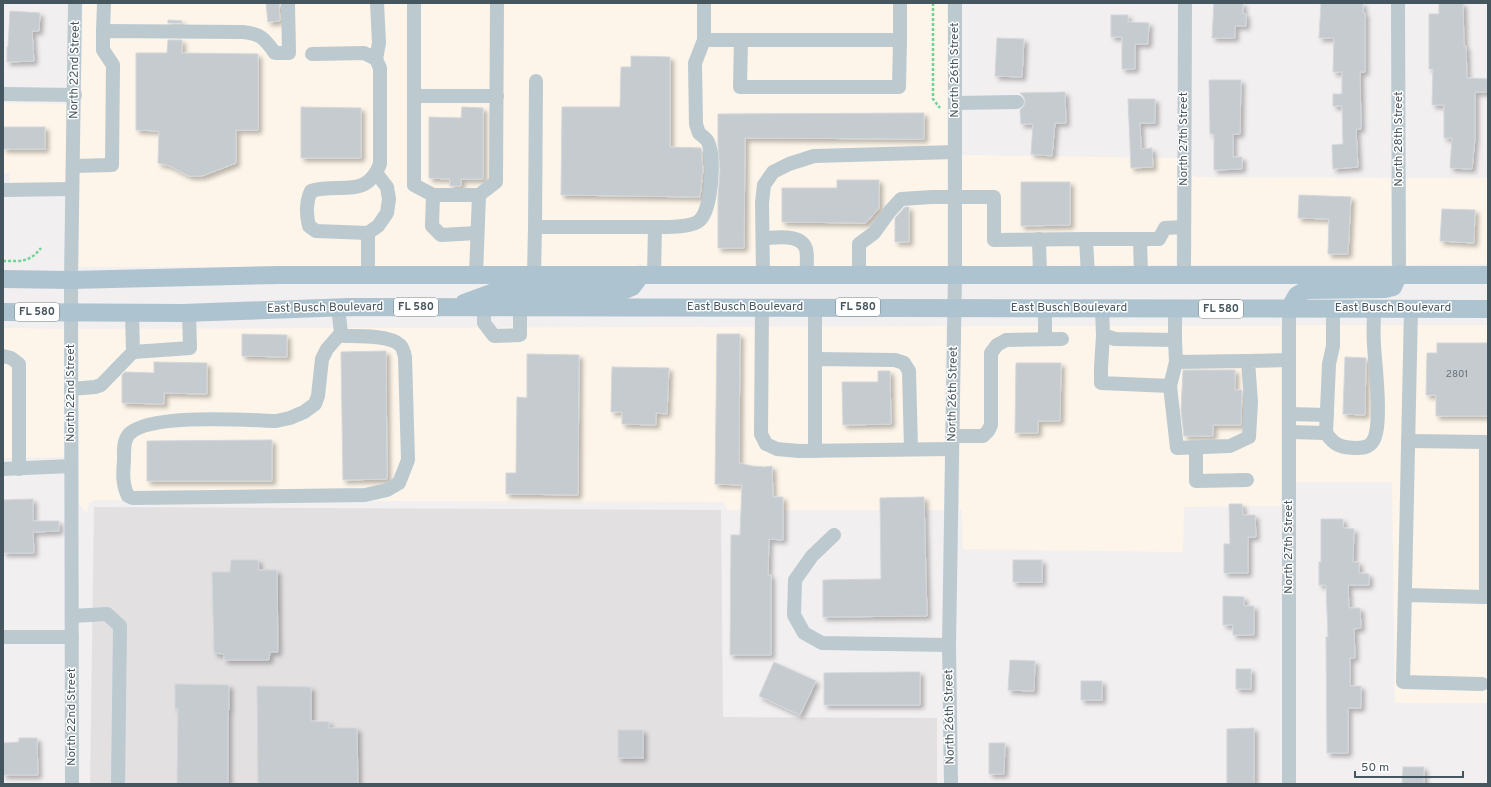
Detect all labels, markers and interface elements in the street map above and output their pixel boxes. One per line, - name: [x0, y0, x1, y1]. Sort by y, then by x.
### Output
- street label: North 22nd Street: [66, 21, 84, 119]
- street label: North 26th Street: [947, 22, 963, 118]
- street label: North 28th Street: [1391, 91, 1407, 187]
- street label: North 27th Street: [1176, 92, 1192, 186]
- road number: FL 580: [394, 298, 438, 316]
- road number: FL 580: [836, 298, 880, 316]
- street label: East Busch Boulevard: [267, 299, 383, 317]
- street label: East Busch Boulevard: [687, 299, 803, 315]
- street label: East Busch Boulevard: [1011, 300, 1127, 316]
- road number: FL 580: [1199, 300, 1243, 318]
- street label: East Busch Boulevard: [1335, 300, 1451, 316]
- road number: FL 580: [15, 303, 59, 321]
- street label: North 22nd Street: [63, 344, 79, 442]
- street label: North 26th Street: [944, 346, 962, 442]
- house number: 2801: [1446, 368, 1468, 381]
- street label: North 27th Street: [1281, 500, 1297, 594]
- street label: North 22nd Street: [64, 668, 80, 766]
- street label: North 26th Street: [941, 669, 959, 765]
- scale bar: [1355, 753, 1463, 779]
- text: 50 m: [1361, 760, 1389, 776]

